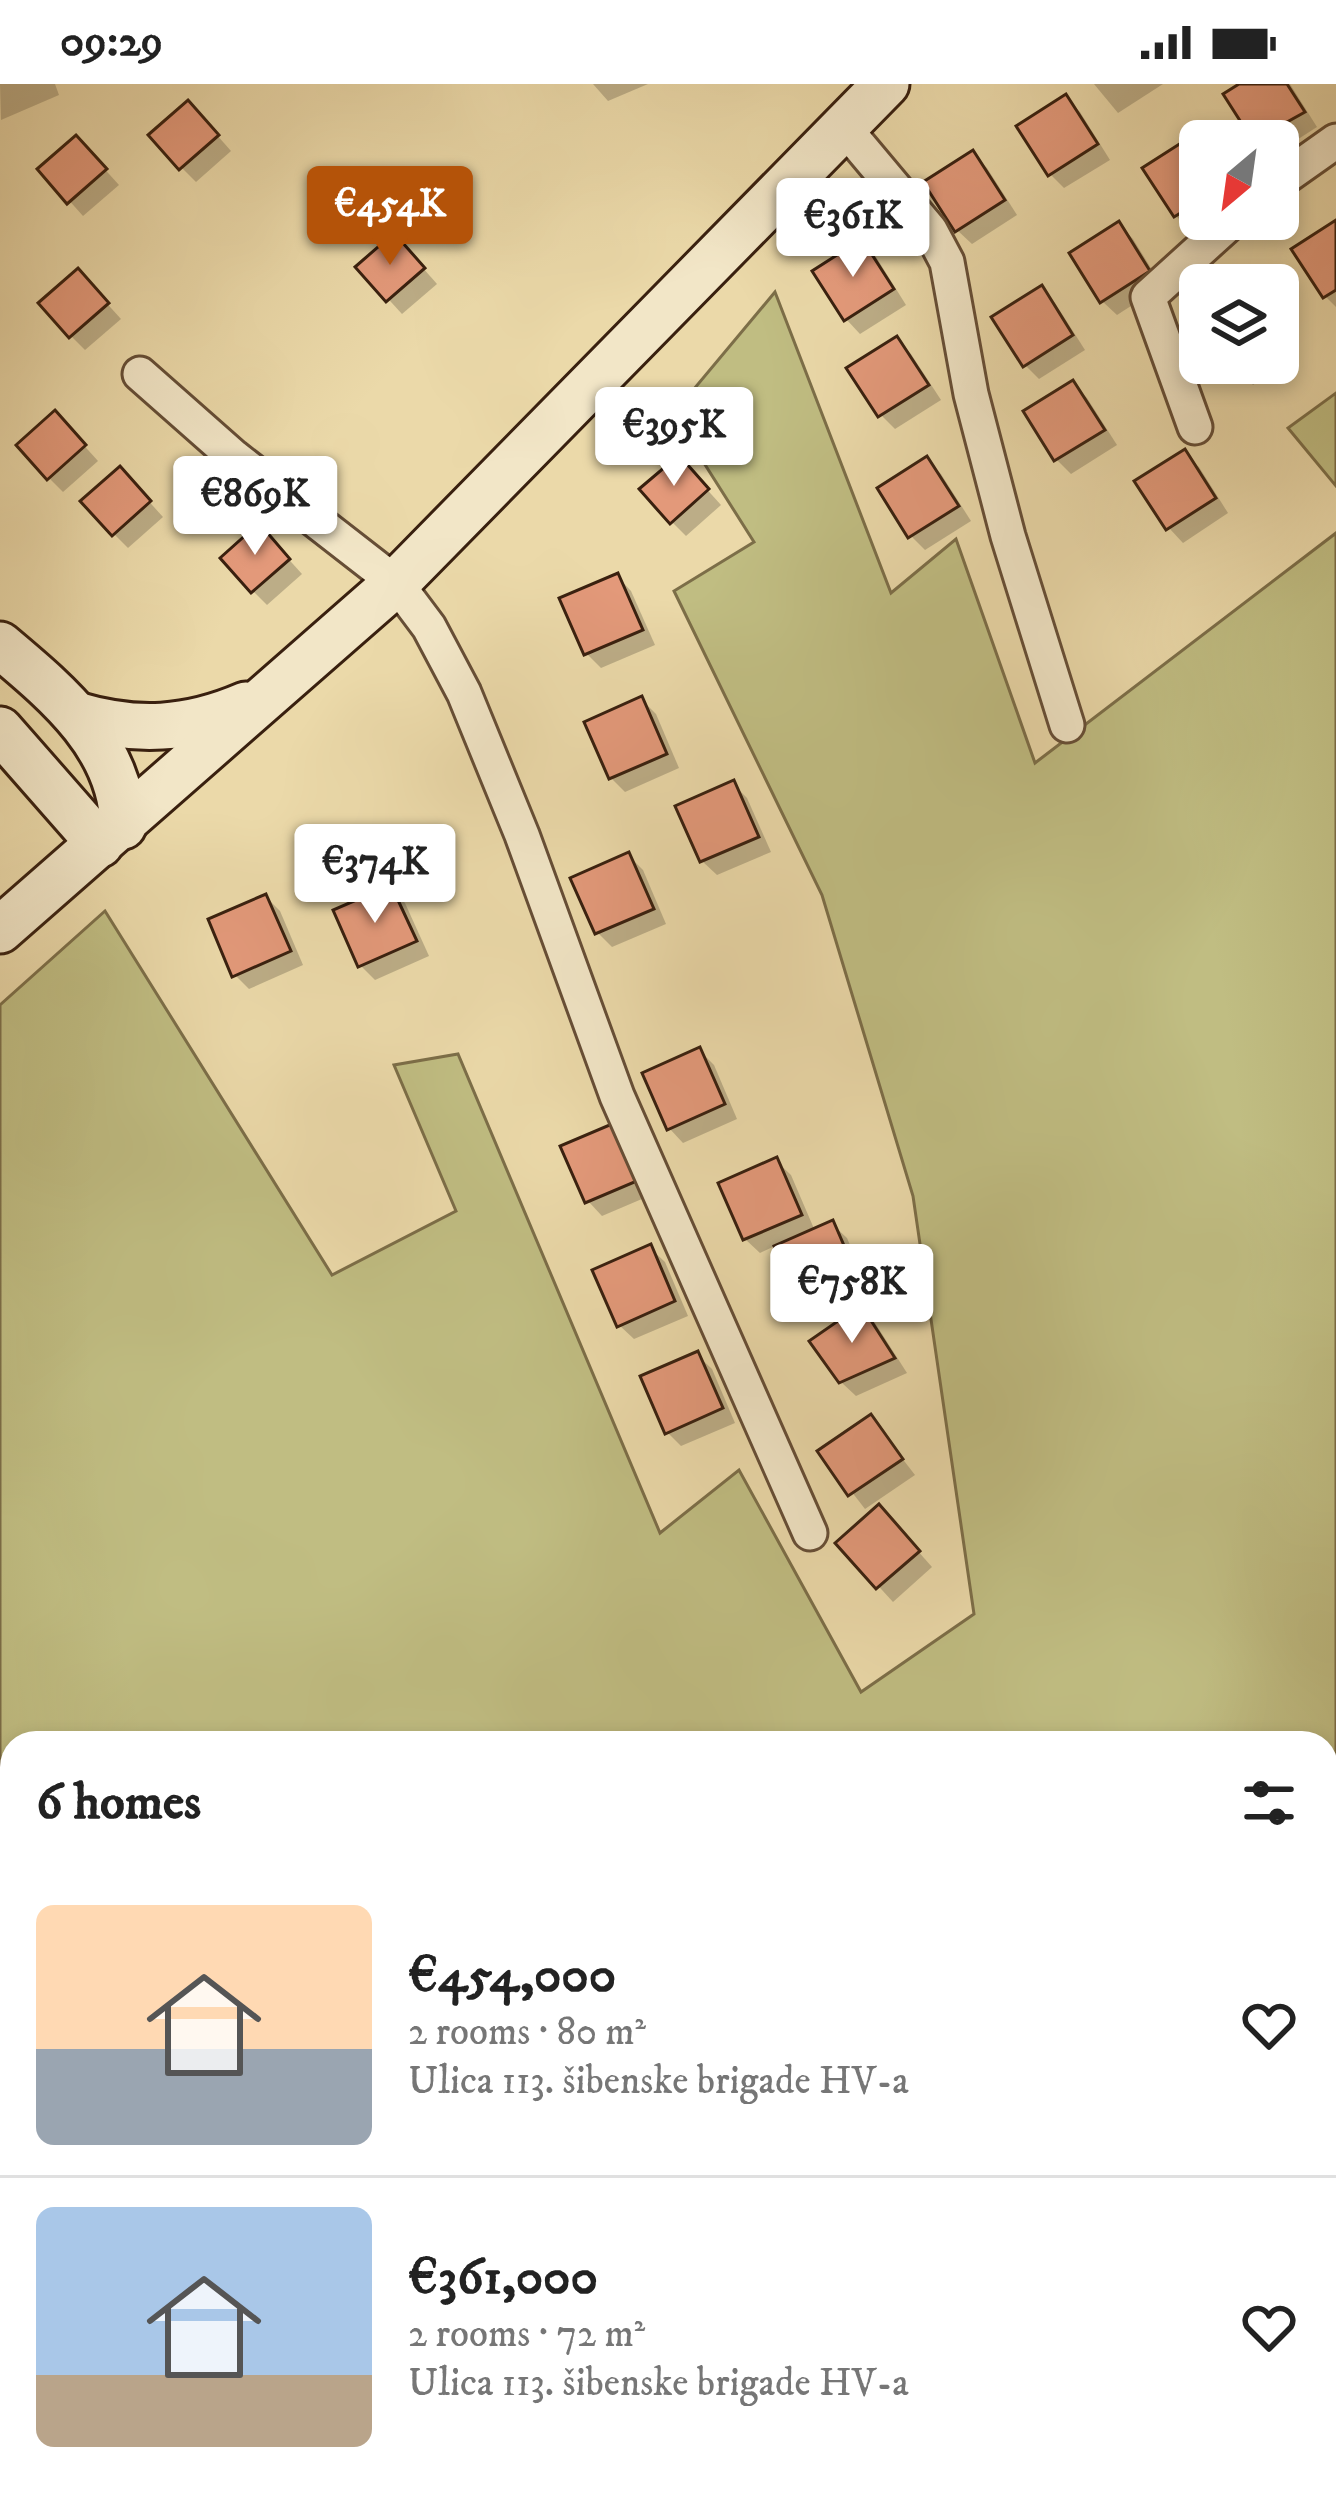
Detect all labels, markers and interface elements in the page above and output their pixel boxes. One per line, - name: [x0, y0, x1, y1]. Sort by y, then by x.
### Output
- text: 09:29: [60, 14, 163, 70]
- north arrow: [1179, 120, 1299, 240]
- map controls: [1179, 120, 1299, 384]
- pin: €454K: [306, 166, 474, 268]
- pin: €361K: [769, 178, 937, 280]
- text: €454K: [334, 180, 446, 229]
- text: €361K: [803, 192, 903, 241]
- button: layers: [1179, 264, 1299, 384]
- pin: €395K: [590, 387, 758, 489]
- text: €395K: [622, 401, 726, 450]
- pin: €869K: [171, 456, 339, 558]
- text: €869K: [200, 470, 310, 519]
- pin: €374K: [291, 824, 459, 926]
- text: €374K: [321, 838, 429, 887]
- pin: €758K: [768, 1244, 936, 1346]
- text: €758K: [797, 1258, 907, 1307]
- icon: filters: [1236, 1770, 1302, 1836]
- text: 6 homes: [36, 1771, 201, 1835]
- text: €454,000: [408, 1944, 616, 2008]
- icon: home: [132, 1953, 276, 2097]
- icon: heart: [1236, 1992, 1302, 2058]
- text: 2 rooms · 80 m²: [408, 2008, 646, 2057]
- text: Ulica 113. šibenske brigade HV-a: [408, 2057, 909, 2106]
- text: €361,000: [408, 2246, 598, 2310]
- icon: home: [132, 2255, 276, 2399]
- icon: heart: [1236, 2294, 1302, 2360]
- text: 2 rooms · 72 m²: [408, 2310, 645, 2359]
- text: Ulica 113. šibenske brigade HV-a: [408, 2359, 909, 2408]

